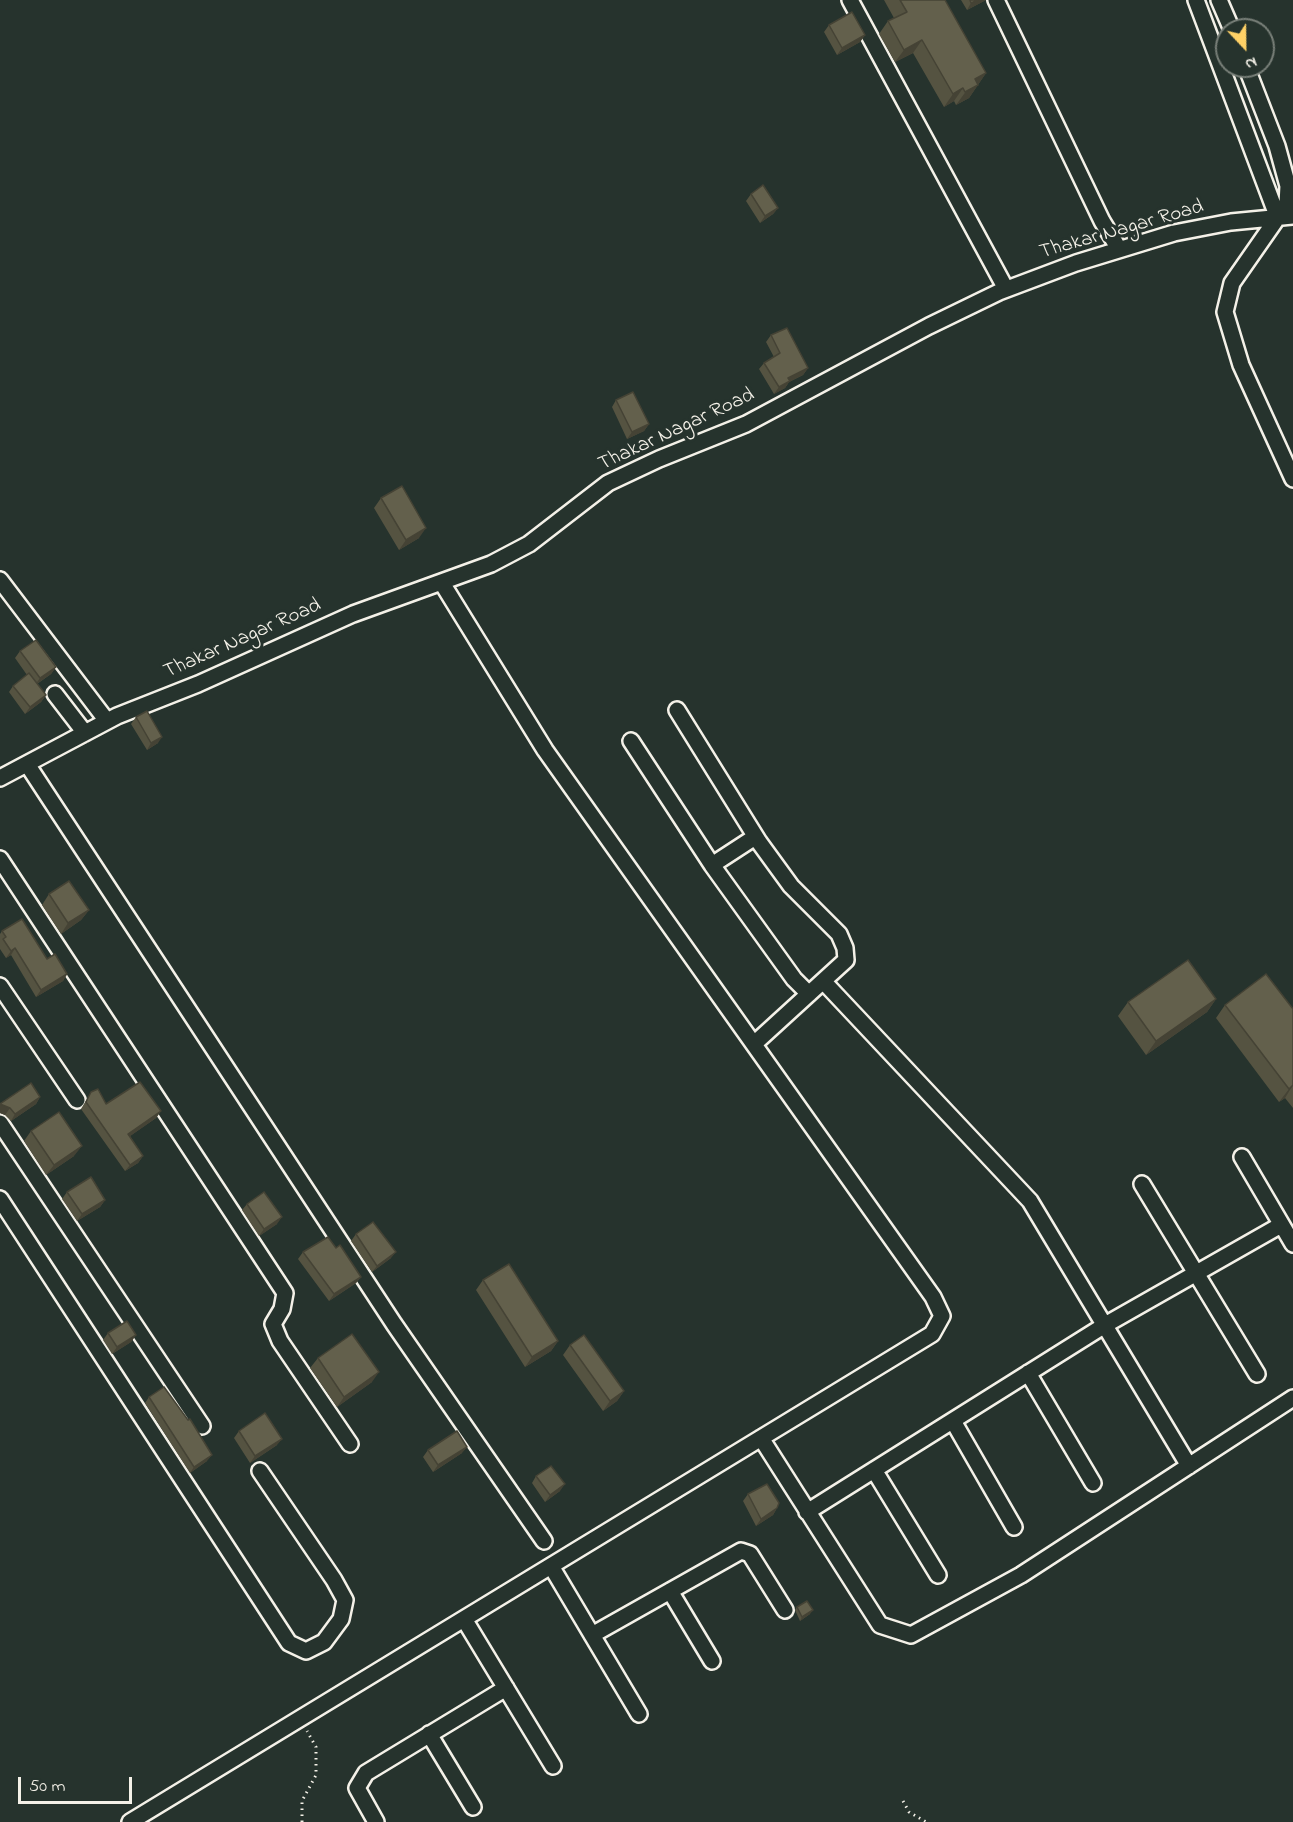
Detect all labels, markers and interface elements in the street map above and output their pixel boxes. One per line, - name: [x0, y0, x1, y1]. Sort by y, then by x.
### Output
- north arrow: [1215, 18, 1275, 78]
- text: N: [1241, 50, 1261, 76]
- street label: Thakar Nagar Road: [1037, 196, 1207, 266]
- street label: Thakar Nagar Road: [595, 384, 759, 478]
- street label: Thakar Nagar Road: [161, 594, 325, 686]
- scale bar: [21, 1765, 135, 1803]
- text: 50 m: [29, 1774, 66, 1800]

